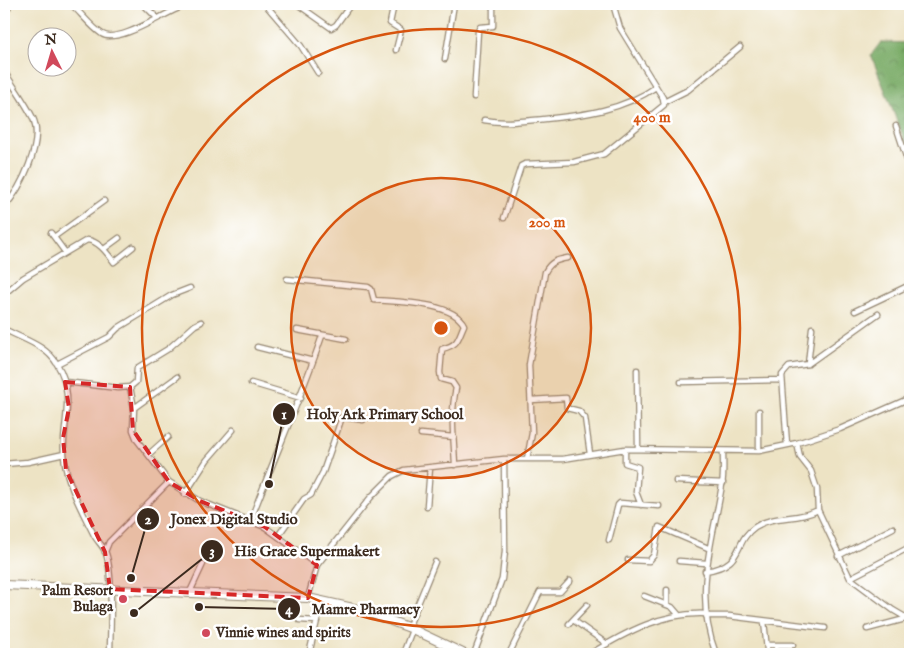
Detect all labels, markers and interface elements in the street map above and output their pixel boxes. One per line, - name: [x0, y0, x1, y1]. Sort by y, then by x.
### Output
- north arrow: [28, 28, 78, 78]
- text: N: [43, 31, 58, 50]
- text: 400 m: [634, 108, 671, 127]
- text: 200 m: [529, 213, 566, 232]
- centre of rings: [432, 319, 450, 337]
- callout: Holy Ark Primary School: [272, 399, 474, 429]
- text: 1: [281, 405, 287, 424]
- text: Holy Ark Primary School: [307, 405, 464, 424]
- callout: Jonex Digital Studio: [136, 504, 308, 534]
- text: 2: [144, 510, 152, 529]
- text: Jonex Digital Studio: [168, 510, 298, 529]
- callout: His Grace Supermakert: [199, 536, 390, 566]
- text: 3: [209, 542, 215, 561]
- text: His Grace Supermakert: [234, 542, 381, 561]
- place label: Palm Resort Bulaga: [42, 582, 114, 616]
- marker: Palm Resort Bulaga: [117, 593, 129, 605]
- callout: Mamre Pharmacy: [276, 594, 430, 624]
- text: 4: [285, 600, 293, 619]
- text: Mamre Pharmacy: [312, 600, 421, 619]
- place label: Vinnie wines and spirits: [215, 624, 351, 642]
- marker: Vinnie wines and spirits: [200, 627, 212, 639]

